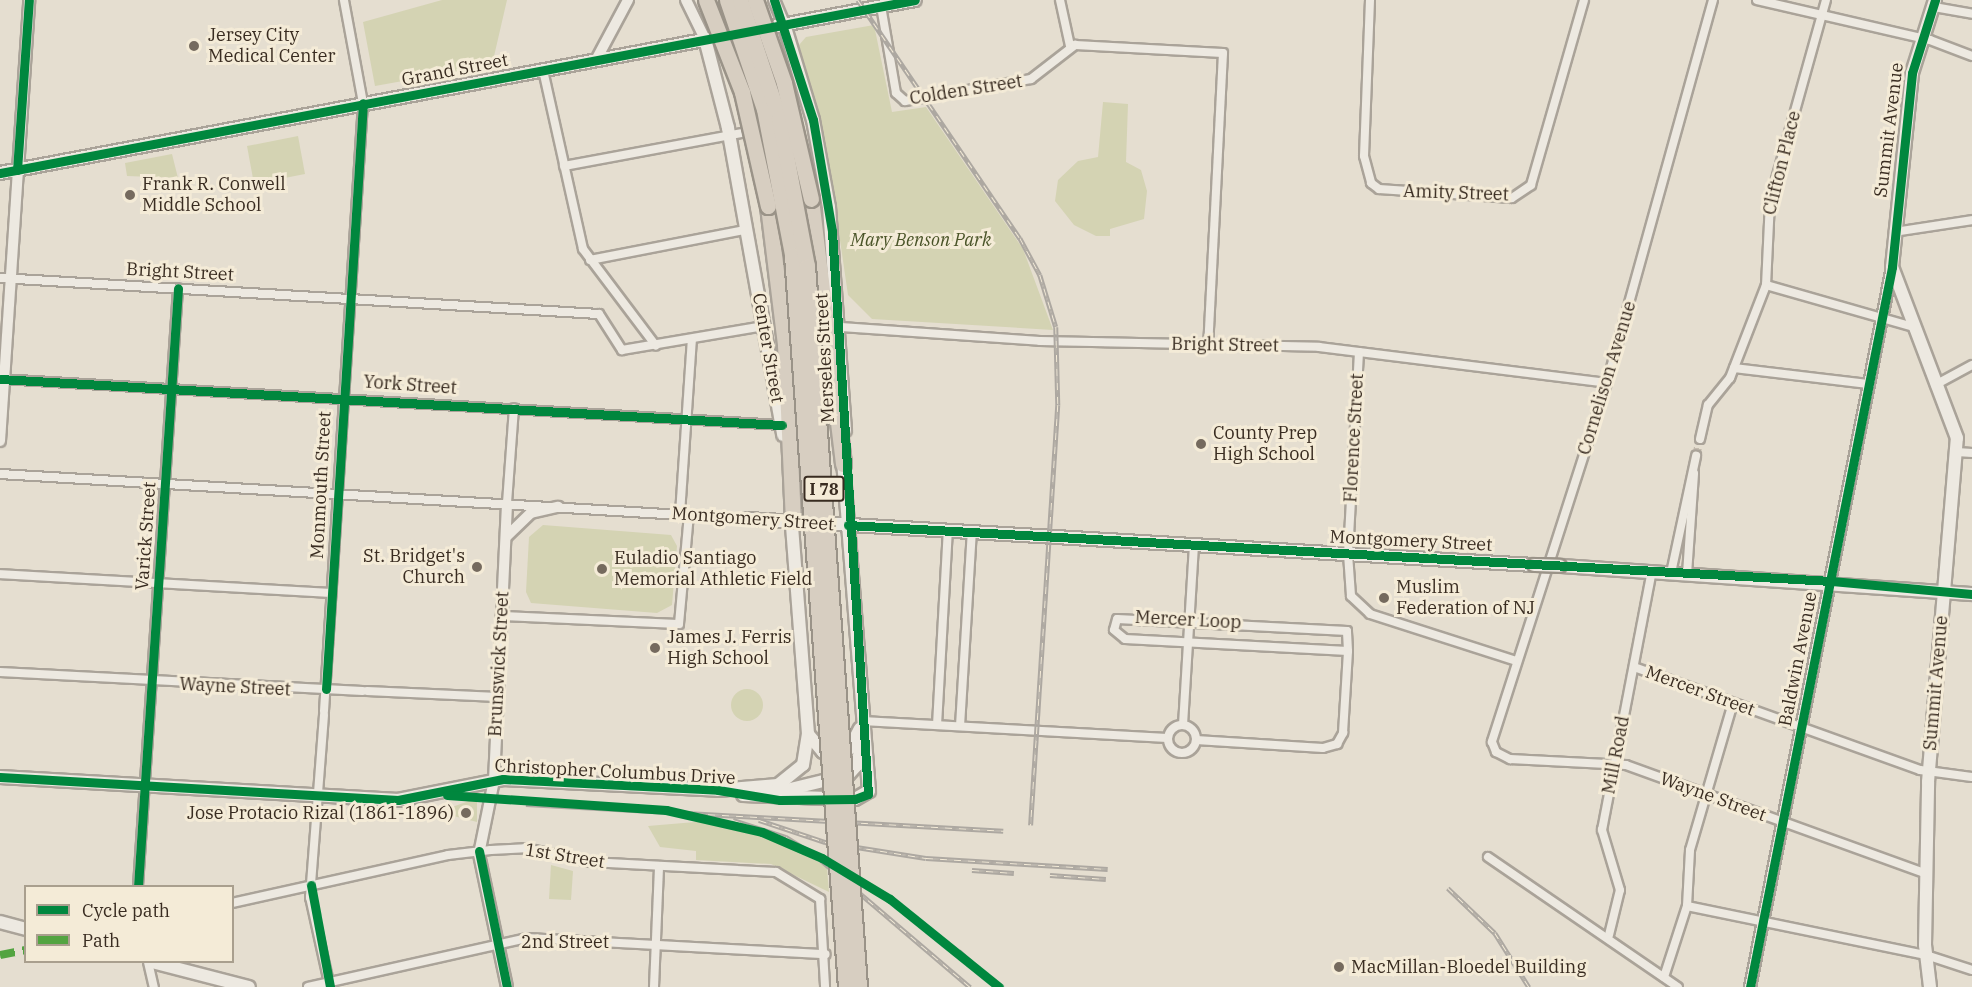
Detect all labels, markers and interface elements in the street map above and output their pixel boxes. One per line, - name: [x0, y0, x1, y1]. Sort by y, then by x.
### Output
- place label: Jersey City Medical Center: [208, 25, 335, 68]
- marker: Jersey City Medical Center: [185, 37, 203, 55]
- street label: Grand Street: [400, 49, 510, 91]
- street label: Summit Avenue: [1870, 61, 1908, 199]
- street label: Colden Street: [908, 70, 1024, 110]
- street label: Clifton Place: [1759, 109, 1805, 217]
- place label: Frank R. Conwell Middle School: [142, 174, 286, 216]
- street label: Amity Street: [1403, 180, 1509, 206]
- marker: Frank R. Conwell Middle School: [123, 188, 137, 202]
- park label: Mary Benson Park: [851, 229, 991, 251]
- street label: Bright Street: [126, 258, 234, 286]
- street label: Center Street: [748, 291, 788, 405]
- street label: Merseles Street: [811, 292, 839, 424]
- street label: Cornelison Avenue: [1573, 298, 1641, 458]
- street label: Bright Street: [1171, 333, 1279, 357]
- street label: York Street: [363, 371, 457, 399]
- street label: Florence Street: [1340, 373, 1368, 503]
- street label: Monmouth Street: [306, 410, 336, 560]
- place label: County Prep High School: [1213, 423, 1317, 466]
- marker: County Prep High School: [1194, 437, 1208, 451]
- road number: I 78: [803, 476, 845, 502]
- street label: Varick Street: [131, 481, 161, 591]
- street label: Montgomery Street: [671, 503, 835, 535]
- street label: Montgomery Street: [1329, 526, 1493, 556]
- place label: St. Bridget's Church: [363, 546, 465, 588]
- place label: Euladio Santiago Memorial Athletic Field: [614, 548, 812, 590]
- marker: St. Bridget's Church: [470, 560, 484, 574]
- marker: Euladio Santiago Memorial Athletic Field: [595, 562, 609, 576]
- place label: Muslim Federation of NJ: [1396, 577, 1535, 620]
- street label: Baldwin Avenue: [1774, 590, 1822, 728]
- street label: Brunswick Street: [484, 591, 514, 737]
- marker: Muslim Federation of NJ: [1377, 591, 1391, 605]
- street label: Mercer Loop: [1134, 606, 1242, 634]
- street label: Summit Avenue: [1919, 615, 1953, 751]
- place label: James J. Ferris High School: [667, 627, 792, 670]
- marker: James J. Ferris High School: [648, 641, 662, 655]
- street label: Mercer Street: [1642, 661, 1758, 721]
- street label: Wayne Street: [179, 673, 291, 701]
- street label: Mill Road: [1598, 714, 1634, 796]
- street label: Christopher Columbus Drive: [494, 755, 736, 789]
- street label: Wayne Street: [1657, 768, 1769, 826]
- place label: Jose Protacio Rizal (1861-1896): [187, 802, 454, 824]
- marker: Jose Protacio Rizal (1861-1896): [459, 806, 473, 820]
- street label: 1st Street: [524, 839, 606, 873]
- legend: [24, 885, 234, 963]
- text: Cycle path: [82, 899, 170, 922]
- text: Path: [82, 929, 120, 952]
- street label: 2nd Street: [521, 931, 609, 953]
- place label: MacMillan-Bloedel Building: [1351, 956, 1586, 978]
- marker: MacMillan-Bloedel Building: [1332, 960, 1346, 974]

